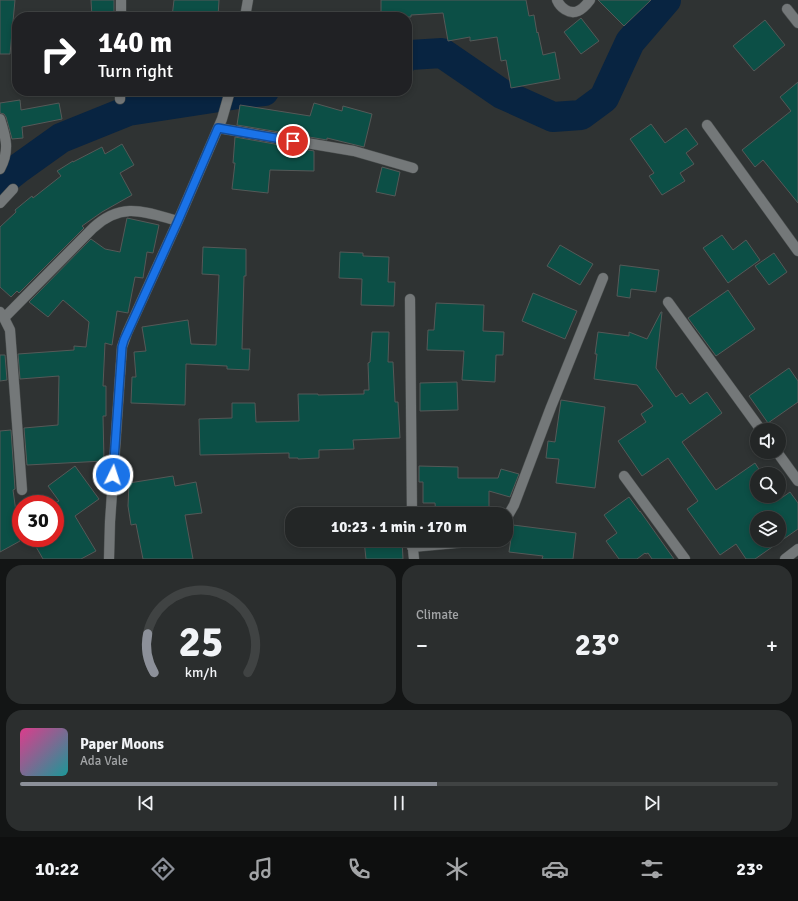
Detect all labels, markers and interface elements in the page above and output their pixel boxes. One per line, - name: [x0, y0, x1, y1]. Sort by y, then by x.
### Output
- text: 140 m: [98, 26, 172, 60]
- icon: right: [32, 28, 84, 80]
- text: Turn right: [98, 60, 173, 82]
- pin: [276, 124, 310, 158]
- icon: arrive: [282, 130, 304, 152]
- map controls: [750, 423, 786, 547]
- button: sound: [750, 423, 786, 459]
- position arrow: [92, 454, 134, 496]
- button: search: [750, 467, 786, 503]
- speed limit sign: 30: [12, 495, 64, 547]
- button: layers: [750, 511, 786, 547]
- text: 10:23 · 1 min · 170 m: [331, 518, 467, 536]
- text: Climate: [416, 607, 459, 623]
- text: 25: [179, 616, 223, 667]
- text: 23°: [575, 627, 619, 664]
- text: −: [416, 632, 428, 659]
- text: +: [766, 632, 778, 659]
- text: km/h: [185, 663, 217, 680]
- text: Paper Moons: [80, 735, 164, 753]
- text: Ada Vale: [80, 753, 128, 769]
- icon: previous: [135, 792, 157, 814]
- icon: pause: [388, 792, 410, 814]
- icon: next: [641, 792, 663, 814]
- icon: directions: [149, 855, 177, 883]
- icon: music: [247, 855, 275, 883]
- icon: phone: [345, 855, 373, 883]
- icon: climate: [443, 855, 471, 883]
- icon: car: [541, 855, 569, 883]
- icon: filters: [638, 855, 666, 883]
- text: 10:22: [35, 858, 79, 880]
- text: 23°: [736, 858, 763, 880]

